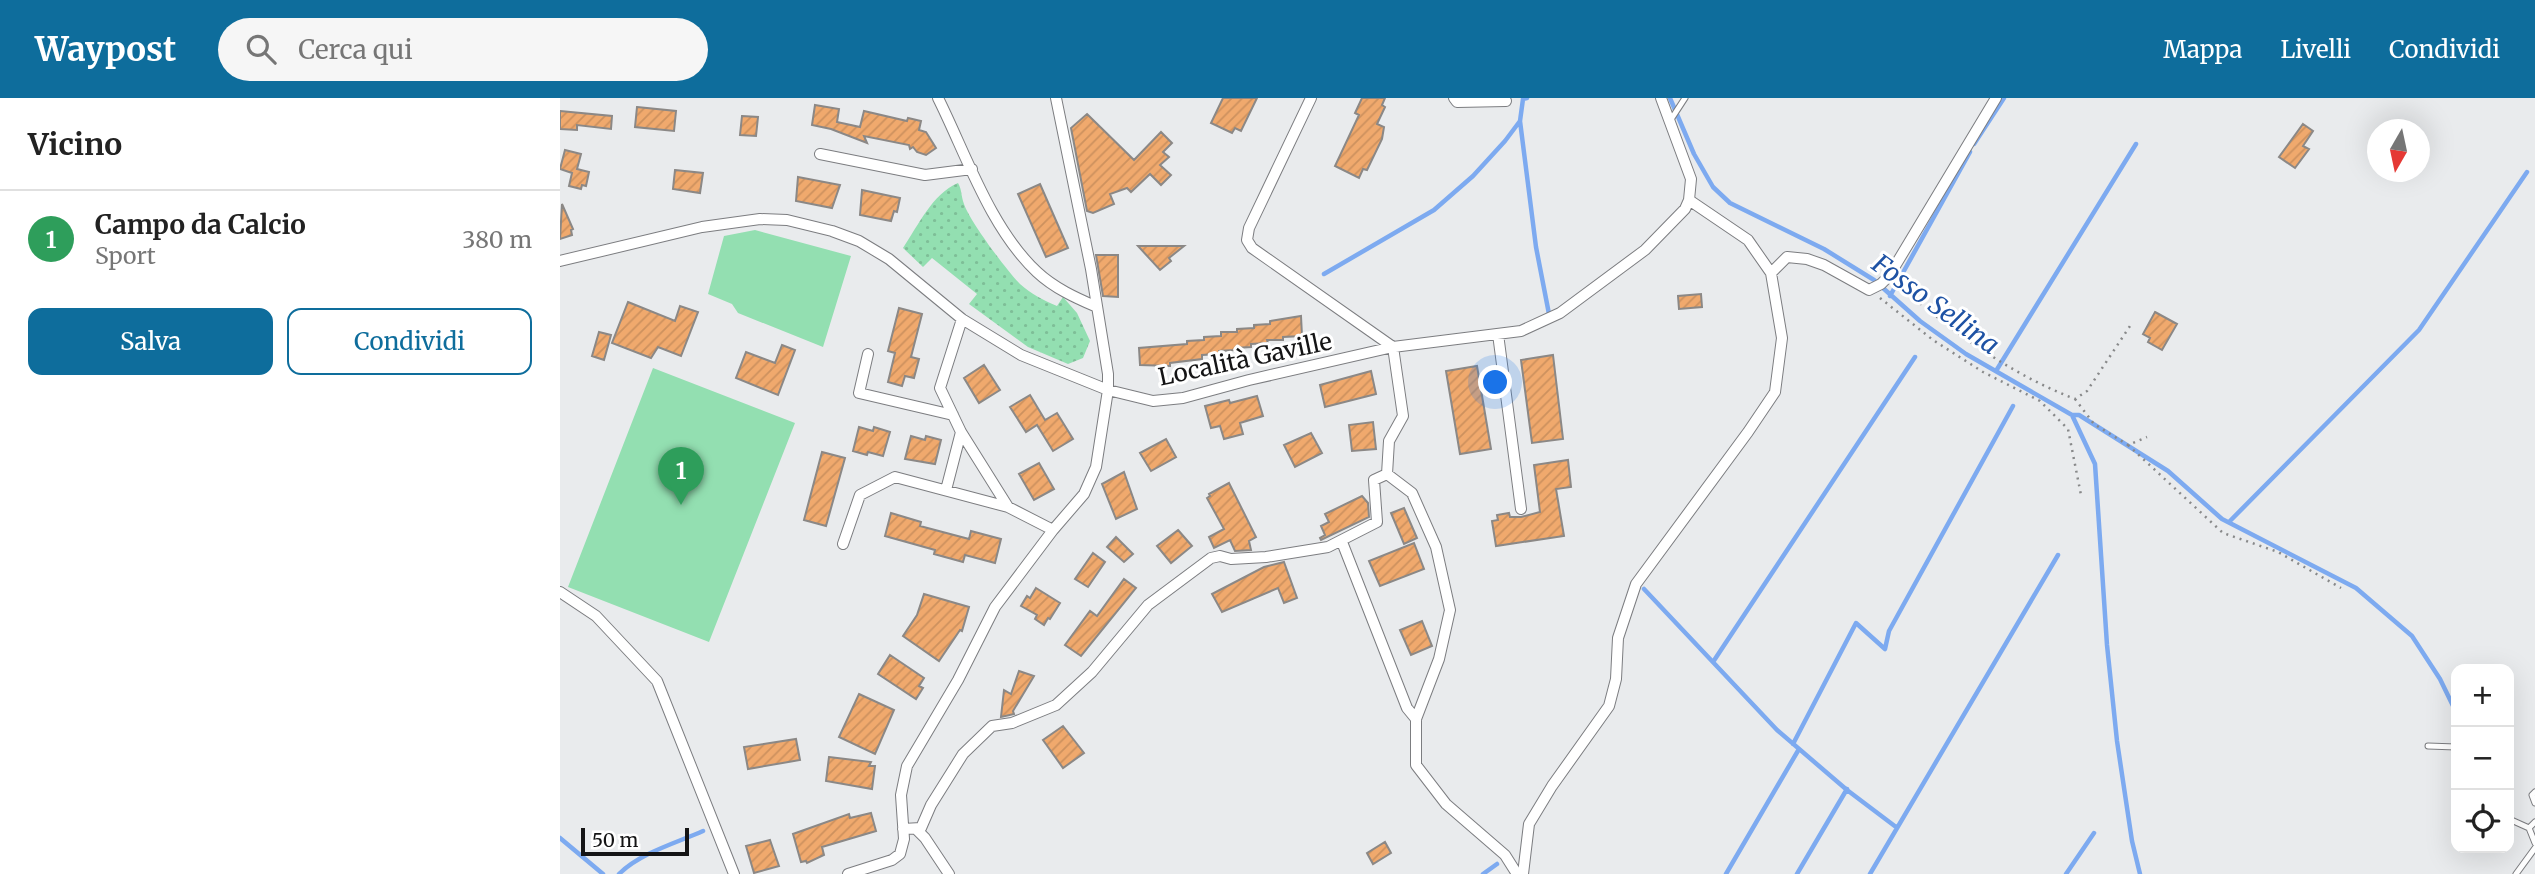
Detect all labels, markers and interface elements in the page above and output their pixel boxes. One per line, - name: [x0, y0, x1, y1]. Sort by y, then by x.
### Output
- search box: [218, 18, 708, 81]
- text: Waypost: [35, 29, 176, 70]
- icon: search: [242, 30, 280, 68]
- text: Cerca qui: [298, 33, 413, 66]
- text: Mappa: [2163, 34, 2242, 65]
- text: Livelli: [2280, 34, 2351, 65]
- text: Condividi: [2389, 34, 2500, 65]
- north arrow: [2367, 119, 2430, 182]
- text: Vicino: [28, 125, 122, 163]
- text: Campo da Calcio: [95, 208, 306, 241]
- text: 1: [46, 225, 56, 254]
- text: 380 m: [462, 225, 532, 254]
- text: Sport: [95, 241, 156, 270]
- water label: Fosso Sellina: [1865, 246, 2006, 361]
- button: Salva: [28, 308, 273, 375]
- button: Condividi: [287, 308, 532, 375]
- street label: Località Gaville: [1155, 325, 1335, 393]
- your location: [1478, 365, 1512, 399]
- pin: 1: [658, 447, 704, 505]
- map controls: [2451, 664, 2514, 853]
- button: +: [2451, 664, 2514, 727]
- button: −: [2451, 727, 2514, 790]
- button: locate: [2451, 790, 2514, 853]
- scale bar: [581, 825, 690, 857]
- text: 50 m: [592, 828, 638, 852]

